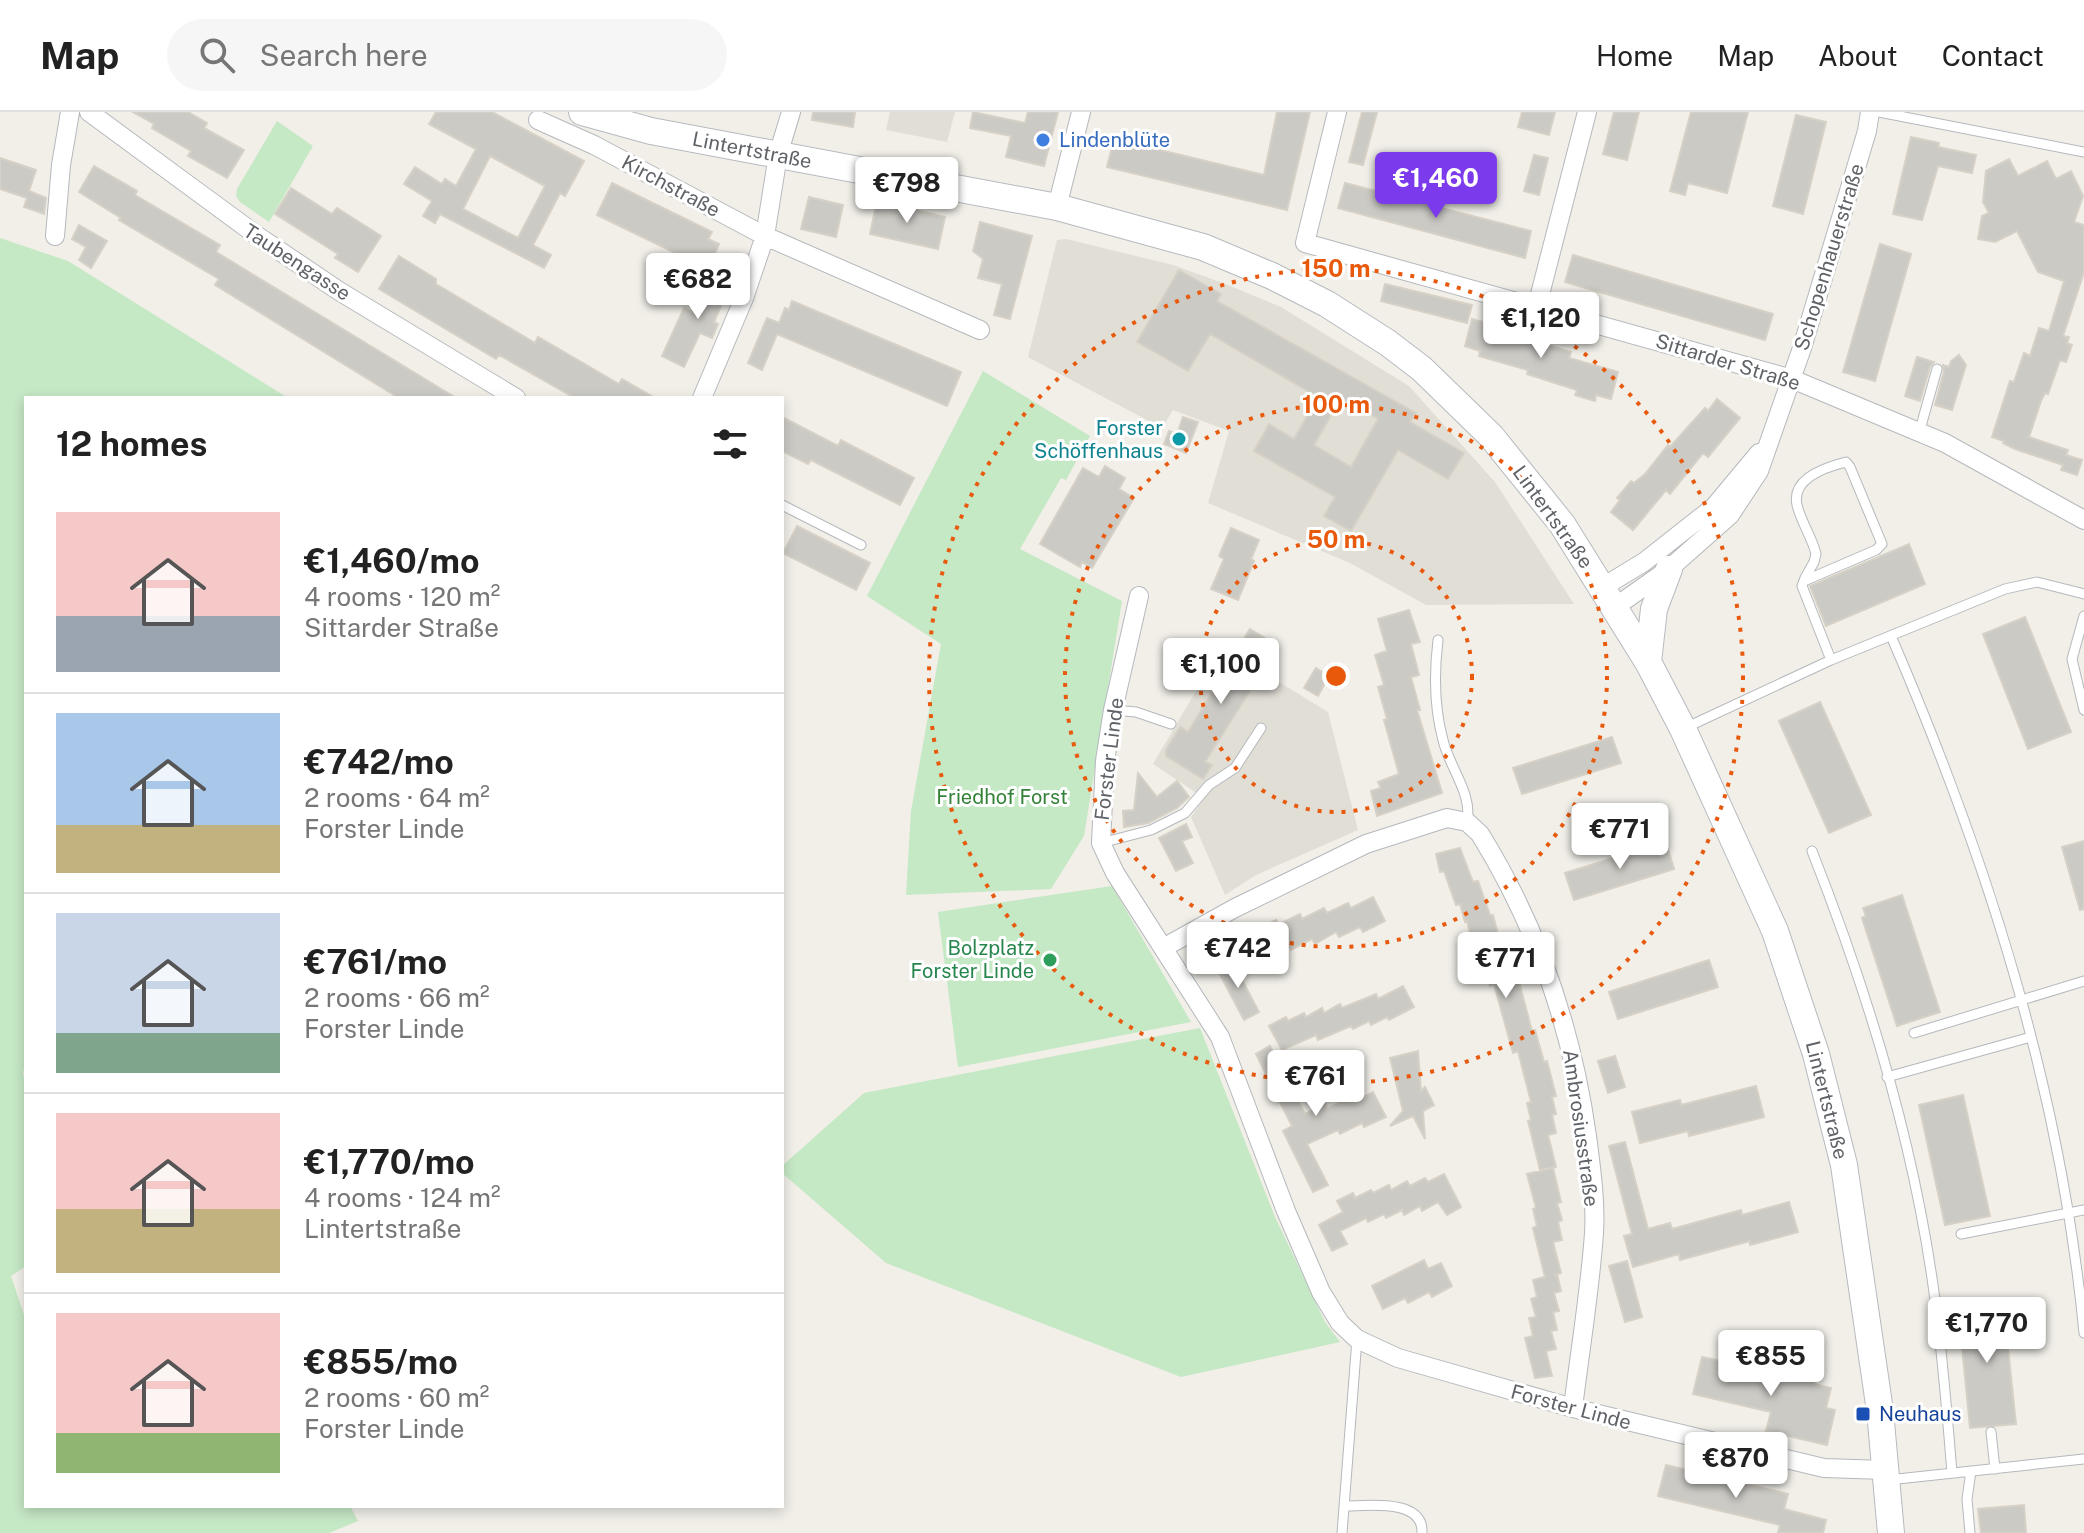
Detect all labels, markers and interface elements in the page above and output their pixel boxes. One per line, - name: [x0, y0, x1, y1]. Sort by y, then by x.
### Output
- search box: [167, 19, 727, 91]
- text: Map: [40, 33, 119, 78]
- icon: search: [195, 33, 239, 77]
- text: Search here: [259, 37, 428, 73]
- text: Home: [1596, 39, 1673, 72]
- text: Map: [1717, 39, 1774, 72]
- text: About: [1818, 39, 1898, 72]
- text: Contact: [1942, 39, 2044, 72]
- street label: Lintertstraße: [690, 127, 814, 173]
- place label: Lindenblüte: [1059, 128, 1170, 152]
- marker: Lindenblüte: [1034, 131, 1052, 149]
- street label: Kirchstraße: [618, 150, 724, 222]
- pin: €1,460: [1371, 152, 1501, 220]
- pin: €798: [860, 157, 954, 225]
- street label: Schopenhauerstraße: [1789, 161, 1869, 353]
- text: €1,460: [1393, 162, 1479, 193]
- text: €798: [873, 167, 941, 198]
- street label: Taubengasse: [239, 218, 355, 306]
- pin: €682: [651, 253, 745, 321]
- text: 150 m: [1302, 254, 1370, 282]
- text: €682: [664, 263, 732, 294]
- pin: €1,120: [1476, 292, 1606, 360]
- text: €1,120: [1501, 302, 1581, 333]
- street label: Sittarder Straße: [1653, 329, 1803, 395]
- text: 100 m: [1302, 390, 1370, 418]
- place label: Forster Schöffenhaus: [1034, 416, 1163, 463]
- icon: filters: [708, 422, 752, 466]
- text: 12 homes: [56, 424, 207, 464]
- marker: Forster Schöffenhaus: [1170, 430, 1188, 448]
- street label: Lintertstraße: [1508, 461, 1598, 573]
- text: 50 m: [1307, 525, 1365, 553]
- text: €1,460/mo: [304, 541, 480, 581]
- icon: home: [120, 544, 216, 640]
- text: 4 rooms · 120 m²: [304, 581, 500, 612]
- text: Sittarder Straße: [304, 612, 499, 643]
- pin: €1,100: [1156, 638, 1286, 706]
- text: €1,100: [1181, 648, 1261, 679]
- centre of rings: [1322, 662, 1350, 690]
- street label: Forster Linde: [1090, 696, 1128, 822]
- text: €742/mo: [304, 742, 454, 782]
- icon: home: [120, 745, 216, 841]
- text: 2 rooms · 64 m²: [304, 782, 490, 813]
- park label: Friedhof Forst: [936, 785, 1068, 809]
- pin: €771: [1573, 803, 1667, 871]
- text: Forster Linde: [304, 813, 465, 844]
- text: €771: [1589, 813, 1651, 844]
- pin: €742: [1191, 922, 1285, 990]
- text: €742: [1205, 932, 1271, 963]
- pin: €771: [1459, 932, 1553, 1000]
- place label: Bolzplatz Forster Linde: [911, 936, 1034, 983]
- text: €761/mo: [304, 942, 447, 982]
- text: €771: [1475, 942, 1537, 973]
- icon: home: [120, 945, 216, 1041]
- marker: Bolzplatz Forster Linde: [1041, 951, 1059, 969]
- text: 2 rooms · 66 m²: [304, 982, 490, 1013]
- text: Forster Linde: [304, 1013, 465, 1044]
- street label: Lintertstraße: [1801, 1038, 1853, 1162]
- street label: Ambrosiusstraße: [1558, 1048, 1604, 1208]
- pin: €761: [1269, 1050, 1363, 1118]
- text: €761: [1285, 1060, 1347, 1091]
- text: €1,770/mo: [304, 1142, 475, 1182]
- icon: home: [120, 1145, 216, 1241]
- text: 4 rooms · 124 m²: [304, 1182, 501, 1213]
- text: Lintertstraße: [304, 1213, 462, 1244]
- pin: €1,770: [1922, 1297, 2052, 1365]
- text: €1,770: [1946, 1307, 2028, 1338]
- pin: €855: [1724, 1330, 1818, 1398]
- text: €855: [1736, 1340, 1806, 1371]
- text: €855/mo: [304, 1342, 458, 1382]
- icon: home: [120, 1345, 216, 1441]
- street label: Forster Linde: [1508, 1379, 1634, 1435]
- text: 2 rooms · 60 m²: [304, 1382, 489, 1413]
- place label: Neuhaus: [1879, 1402, 1961, 1426]
- marker: Neuhaus: [1854, 1405, 1872, 1423]
- text: Forster Linde: [304, 1413, 465, 1444]
- pin: €870: [1689, 1432, 1783, 1500]
- text: €870: [1703, 1442, 1769, 1473]

